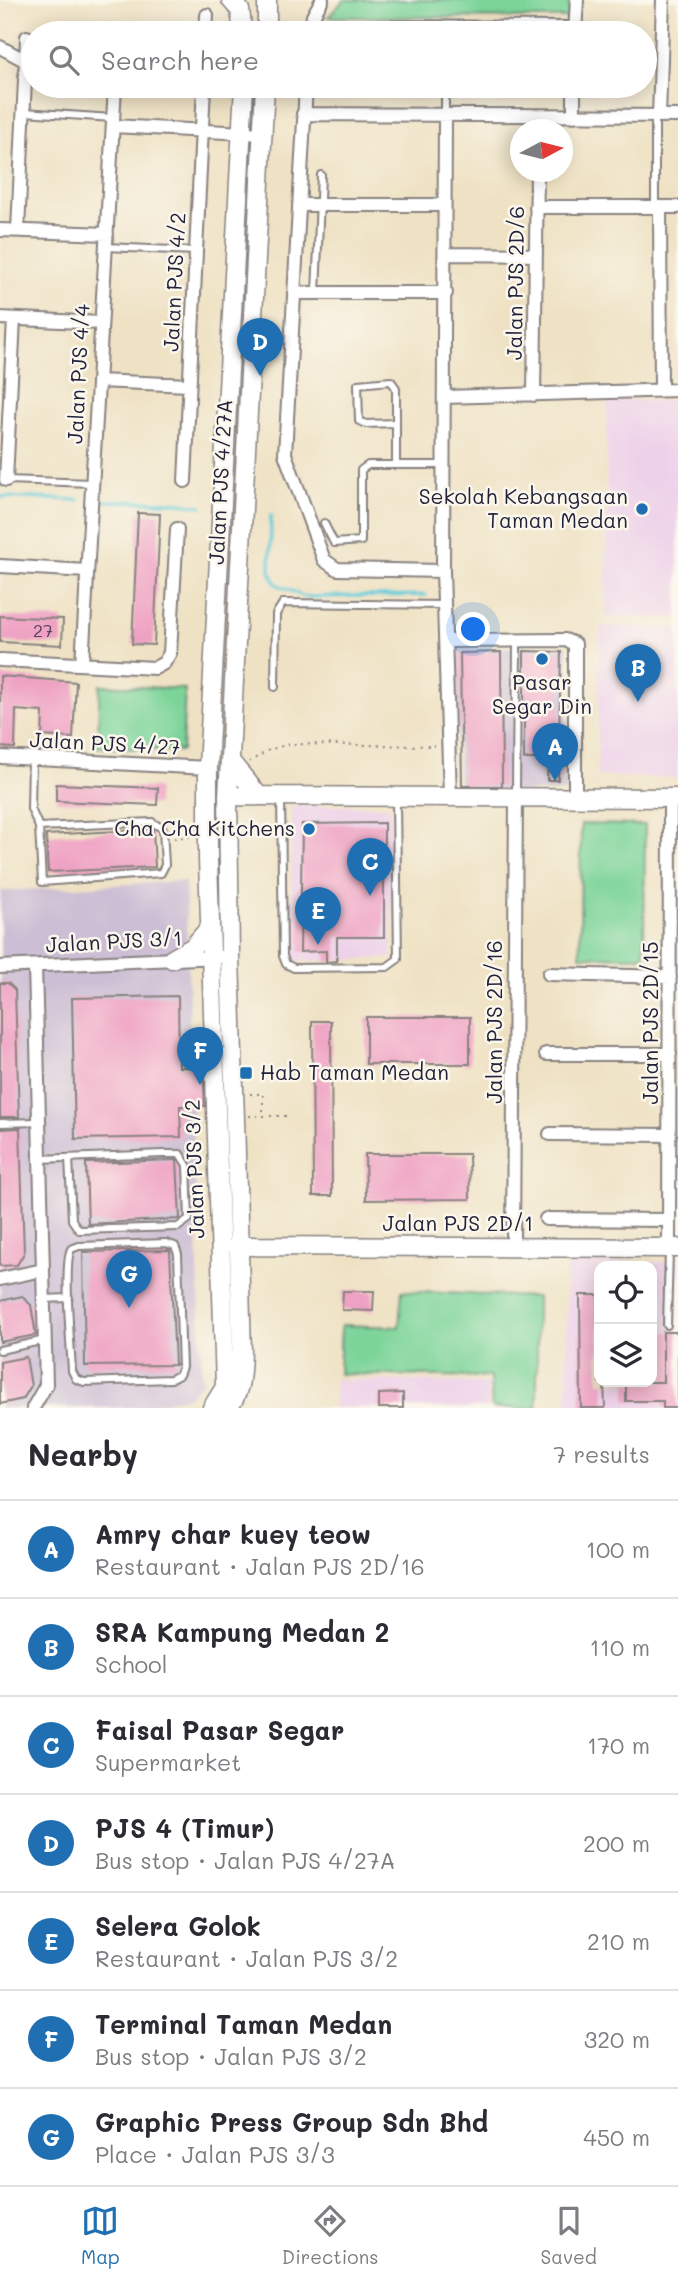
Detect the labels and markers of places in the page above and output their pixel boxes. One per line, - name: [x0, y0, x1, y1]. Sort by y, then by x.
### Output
- pin: D: [237, 318, 283, 376]
- place label: Sekolah Kebangsaan Taman Medan: [419, 482, 628, 533]
- marker: Sekolah Kebangsaan Taman Medan: [634, 501, 650, 517]
- pin: B: [615, 644, 661, 702]
- marker: Pasar Segar Din: [534, 651, 550, 667]
- place label: Pasar Segar Din: [492, 668, 592, 719]
- pin: A: [532, 723, 578, 781]
- place label: Cha Cha Kitchens: [114, 814, 295, 841]
- marker: Cha Cha Kitchens: [301, 821, 317, 837]
- pin: C: [347, 838, 393, 896]
- pin: E: [295, 887, 341, 945]
- pin: F: [177, 1027, 223, 1085]
- place label: Hab Taman Medan: [260, 1058, 449, 1085]
- marker: Hab Taman Medan: [238, 1065, 254, 1081]
- pin: G: [106, 1250, 152, 1308]

